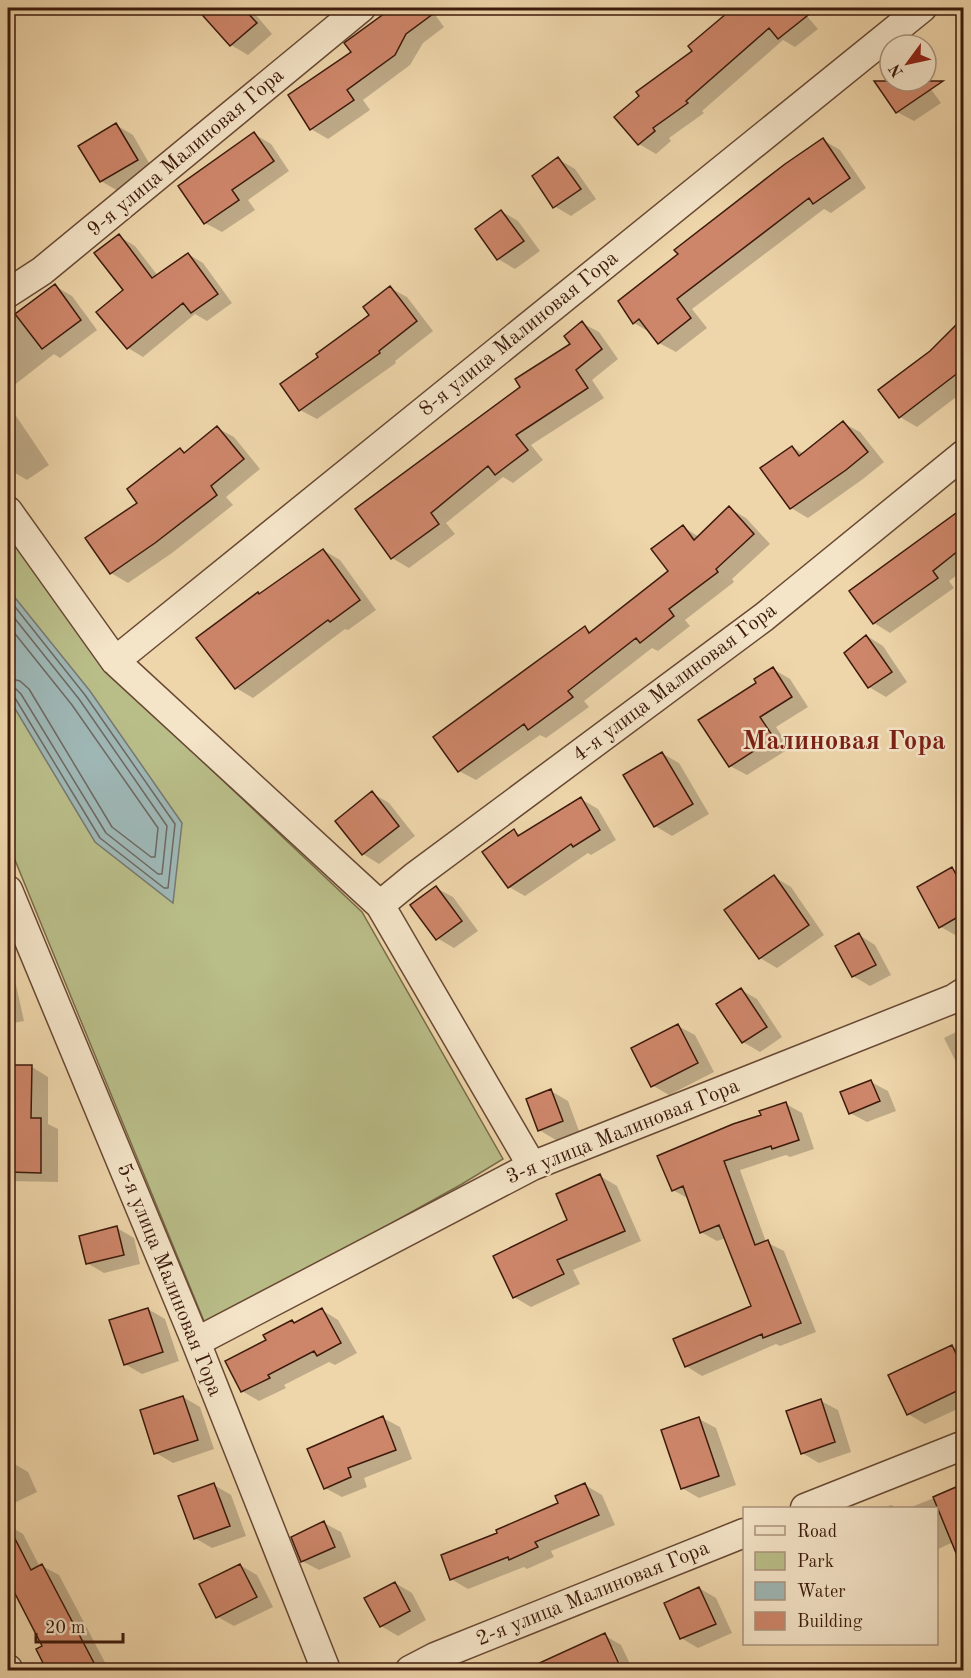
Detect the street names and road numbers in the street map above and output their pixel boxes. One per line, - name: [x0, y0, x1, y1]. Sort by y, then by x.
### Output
- street label: 9-я улица Малиновая Гора: [84, 65, 288, 241]
- street label: 8-я улица Малиновая Гора: [416, 247, 622, 421]
- street label: 4-я улица Малиновая Гора: [569, 600, 781, 766]
- street label: 3-я улица Малиновая Гора: [504, 1076, 742, 1188]
- street label: 5-я улица Малиновая Гора: [113, 1161, 225, 1399]
- street label: 2-я улица Малиновая Гора: [474, 1538, 712, 1650]

